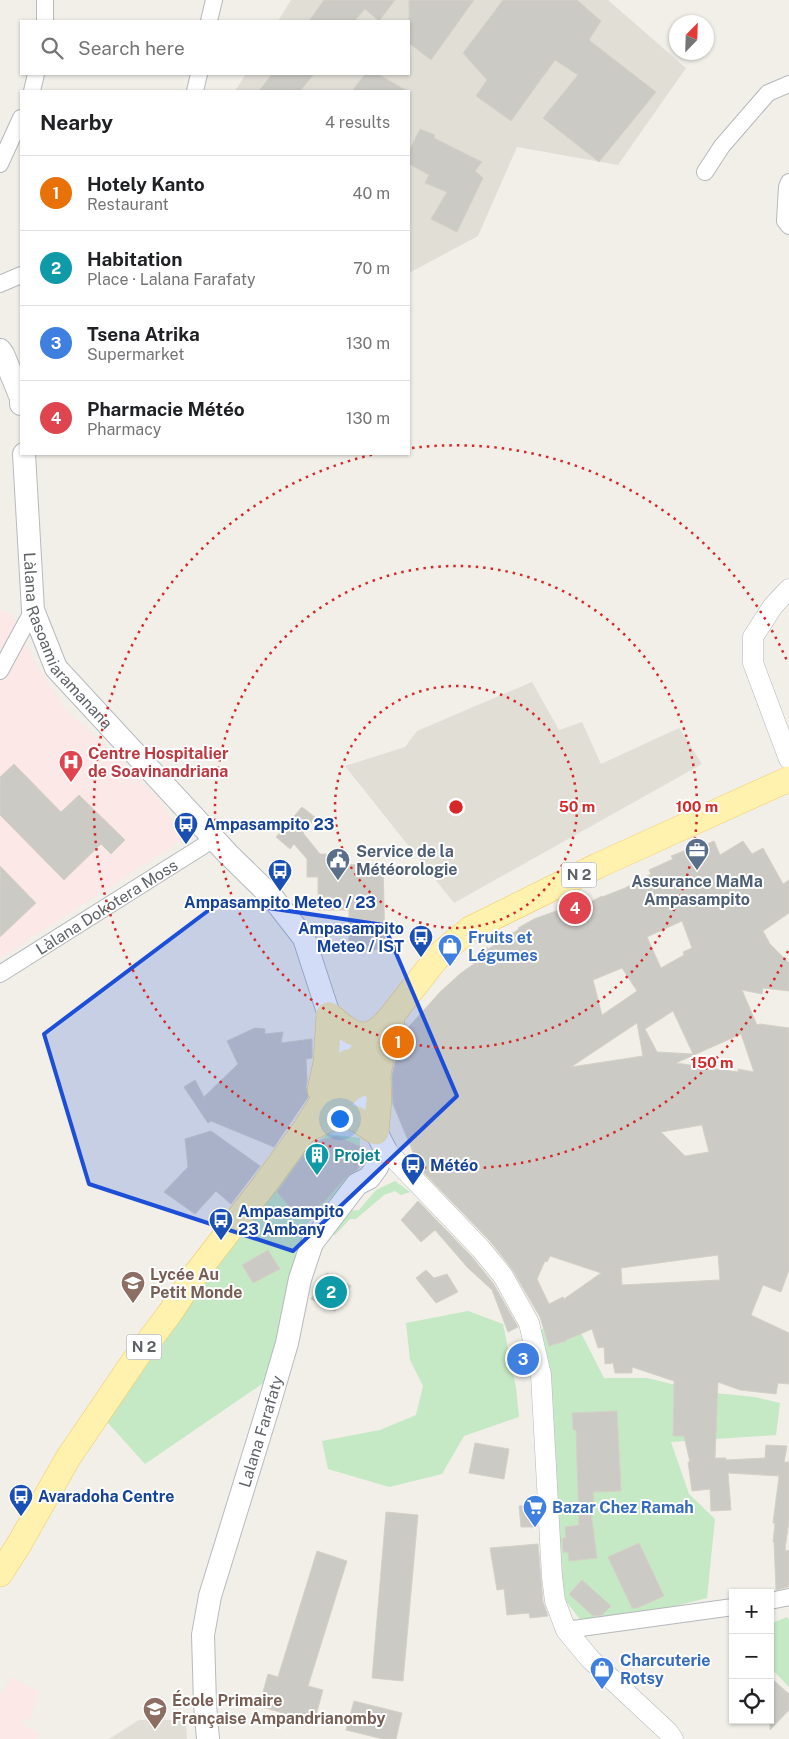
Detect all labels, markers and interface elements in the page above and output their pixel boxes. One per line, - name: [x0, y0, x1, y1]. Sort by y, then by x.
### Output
- north arrow: [669, 15, 714, 60]
- search box: [20, 20, 410, 75]
- icon: search: [38, 34, 66, 62]
- text: Search here: [78, 37, 185, 59]
- text: Nearby: [40, 110, 113, 135]
- text: 4 results: [325, 113, 390, 132]
- text: Hotely Kanto: [87, 173, 205, 195]
- text: 1: [53, 184, 59, 203]
- text: 40 m: [352, 184, 390, 203]
- text: Restaurant: [87, 195, 169, 214]
- text: Habitation: [87, 248, 183, 270]
- text: 2: [51, 259, 61, 278]
- text: 70 m: [353, 259, 390, 278]
- text: Place · Lalana Farafaty: [87, 270, 256, 289]
- text: Tsena Atrika: [87, 323, 200, 345]
- text: 3: [51, 334, 61, 353]
- text: 130 m: [346, 334, 390, 353]
- text: Supermarket: [87, 345, 184, 364]
- text: Pharmacie Météo: [87, 398, 245, 420]
- text: 4: [51, 409, 61, 428]
- text: 130 m: [346, 409, 390, 428]
- text: Pharmacy: [87, 420, 161, 439]
- street label: Làlana Rasoamiaramanana: [20, 552, 116, 733]
- place label: Centre Hospitalier de Soavinandriana: [88, 744, 229, 781]
- hospital icon: Centre Hospitalier de Soavinandriana: [58, 749, 84, 783]
- centre of rings: [447, 798, 465, 816]
- text: 50 m: [559, 798, 595, 815]
- text: 100 m: [676, 798, 718, 815]
- bus stop icon: Ampasampito 23: [173, 811, 199, 845]
- place label: Ampasampito 23: [204, 815, 334, 834]
- office icon: Assurance MaMa Ampasampito: [684, 837, 710, 871]
- place label: Service de la Météorologie: [356, 842, 457, 879]
- public building icon: Service de la Météorologie: [325, 847, 351, 881]
- street label: Làlana Dokotera Moss: [32, 855, 181, 959]
- bus stop icon: Ampasampito Meteo / 23: [267, 858, 293, 892]
- road number: N 2: [562, 862, 596, 888]
- place label: Assurance MaMa Ampasampito: [631, 872, 763, 909]
- pin: 4: [559, 889, 591, 927]
- place label: Ampasampito Meteo / 23: [184, 893, 376, 912]
- place label: Ampasampito Meteo / IST: [298, 919, 404, 956]
- bus stop icon: Ampasampito Meteo / IST: [408, 924, 434, 958]
- place label: Fruits et Légumes: [468, 928, 538, 965]
- shop icon: Fruits et Légumes: [437, 933, 463, 967]
- pin: 1: [382, 1023, 414, 1061]
- text: 150 m: [690, 1054, 734, 1071]
- your location: [327, 1106, 353, 1132]
- building icon: Projet: [304, 1142, 330, 1176]
- place label: Projet: [334, 1146, 381, 1165]
- bus stop icon: Météo: [400, 1152, 426, 1186]
- place label: Météo: [430, 1156, 478, 1175]
- place label: Ampasampito 23 Ambany: [238, 1202, 344, 1239]
- bus stop icon: Ampasampito 23 Ambany: [208, 1207, 234, 1241]
- place label: Lycée Au Petit Monde: [150, 1265, 242, 1302]
- school or university icon: Lycée Au Petit Monde: [120, 1270, 146, 1304]
- pin: 2: [315, 1273, 347, 1311]
- road number: N 2: [126, 1334, 162, 1360]
- pin: 3: [507, 1340, 539, 1378]
- street label: Lalana Farafaty: [235, 1373, 287, 1490]
- bus stop icon: Avaradoha Centre: [8, 1483, 34, 1517]
- place label: Avaradoha Centre: [38, 1487, 175, 1506]
- supermarket icon: Bazar Chez Ramah: [522, 1494, 548, 1528]
- place label: Bazar Chez Ramah: [552, 1498, 694, 1517]
- map controls: [729, 1589, 774, 1724]
- button: +: [729, 1589, 774, 1634]
- button: −: [729, 1634, 774, 1679]
- place label: Charcuterie Rotsy: [620, 1651, 710, 1688]
- shop icon: Charcuterie Rotsy: [589, 1656, 615, 1690]
- button: locate: [729, 1679, 774, 1724]
- place label: École Primaire Française Ampandrianomby: [172, 1690, 385, 1728]
- school or university icon: École Primaire Française Ampandrianomby: [142, 1696, 168, 1730]

